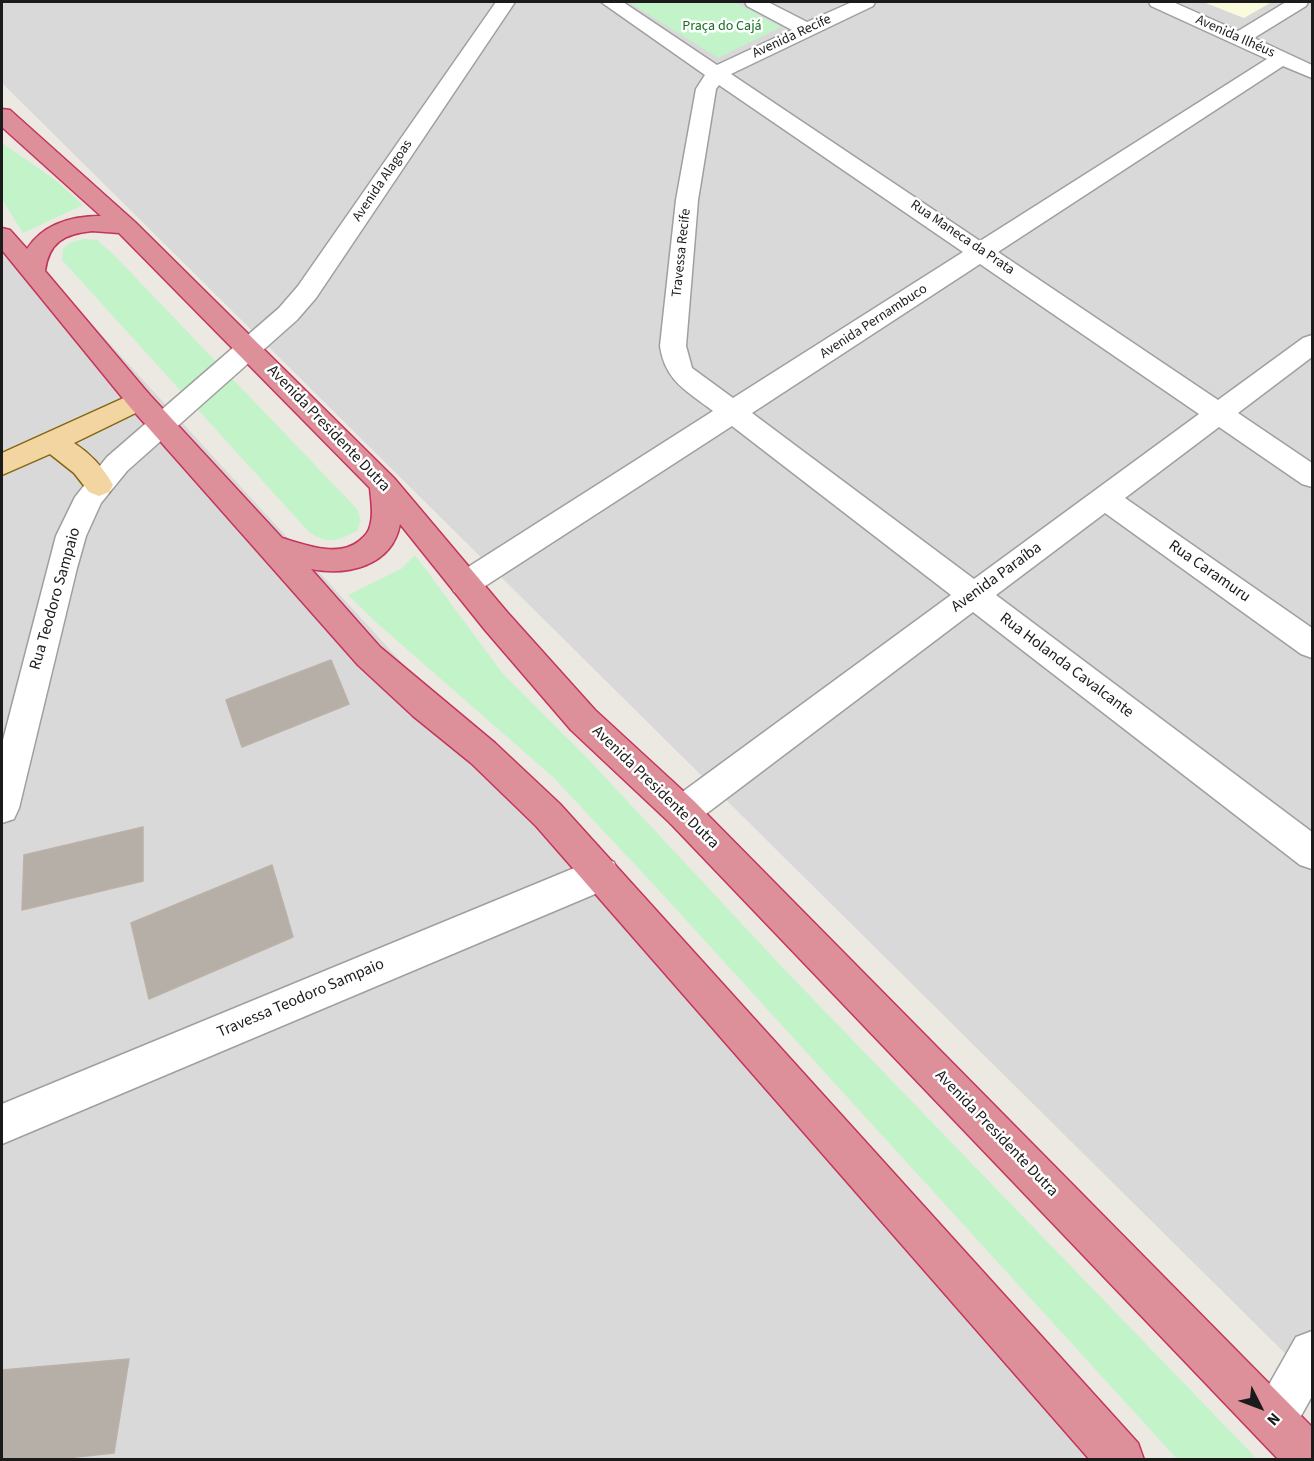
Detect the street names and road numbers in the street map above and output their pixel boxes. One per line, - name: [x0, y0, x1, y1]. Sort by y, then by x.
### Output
- street label: Avenida Recife: [750, 11, 834, 63]
- street label: Avenida Ilhéus: [1193, 12, 1277, 62]
- street label: Avenida Alagoas: [349, 137, 417, 225]
- street label: Rua Maneca da Prata: [907, 197, 1017, 279]
- street label: Travessa Recife: [669, 208, 695, 298]
- street label: Avenida Pernambuco: [817, 281, 931, 363]
- street label: Avenida Presidente Dutra: [262, 362, 394, 496]
- street label: Rua Teodoro Sampaio: [26, 526, 86, 672]
- street label: Rua Caramuru: [1164, 537, 1254, 607]
- street label: Avenida Paraíba: [948, 539, 1046, 617]
- street label: Rua Holanda Cavalcante: [995, 609, 1137, 723]
- street label: Avenida Presidente Dutra: [588, 722, 722, 854]
- street label: Travessa Teodoro Sampaio: [215, 955, 387, 1043]
- street label: Avenida Presidente Dutra: [930, 1067, 1062, 1201]

